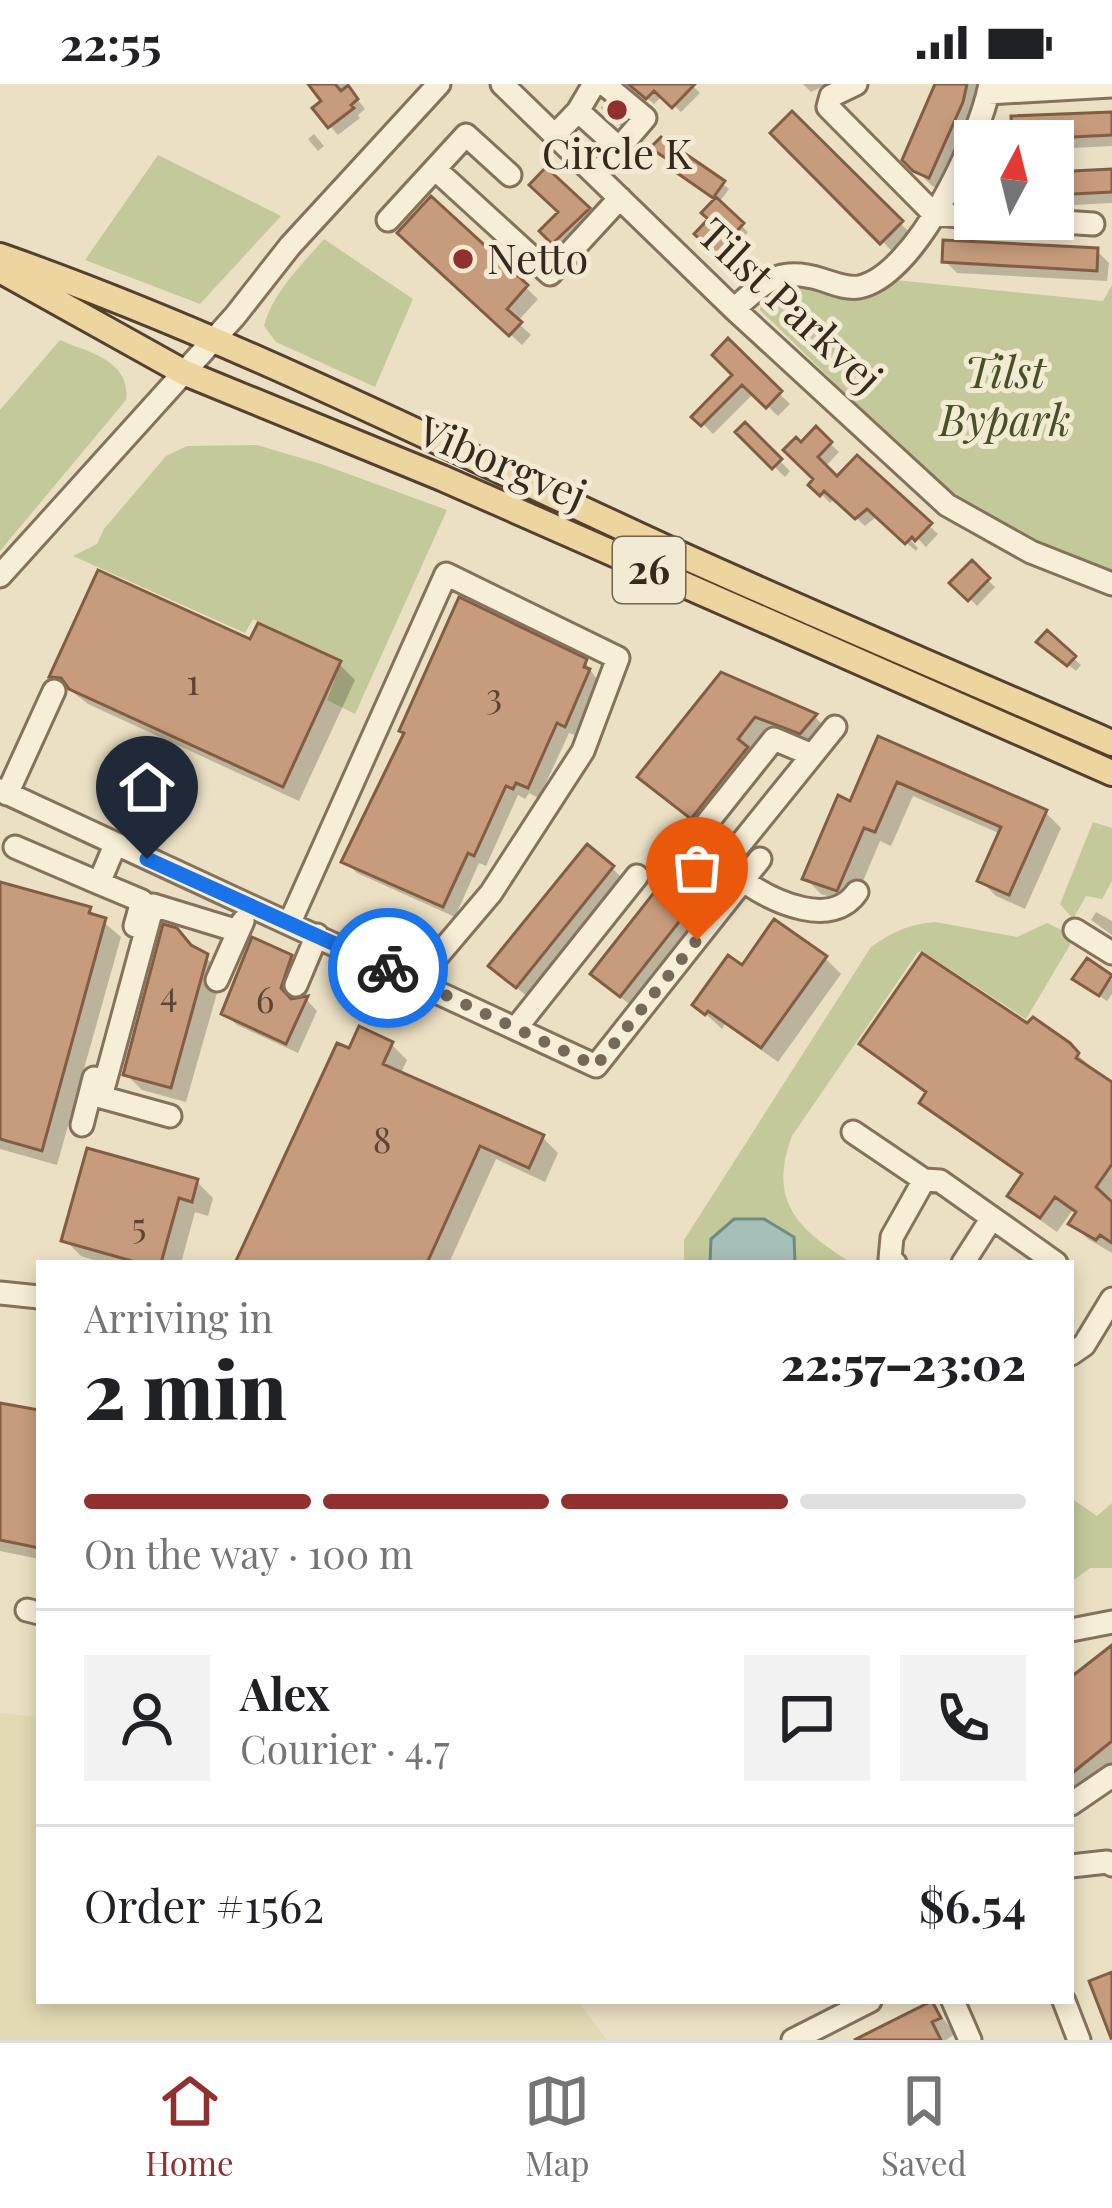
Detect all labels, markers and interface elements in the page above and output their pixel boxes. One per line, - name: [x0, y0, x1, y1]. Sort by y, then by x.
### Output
- text: 22:55: [60, 12, 161, 72]
- marker: Circle K: [604, 97, 630, 123]
- north arrow: [954, 120, 1074, 240]
- map controls: [954, 120, 1074, 240]
- place label: Circle K: [542, 124, 693, 180]
- street label: Tilst Parkvej: [687, 205, 896, 404]
- place label: Netto: [487, 229, 588, 285]
- marker: Netto: [450, 246, 476, 272]
- park label: Tilst Bypark: [937, 343, 1071, 447]
- street label: Viborgvej: [409, 400, 595, 522]
- road number: 26: [613, 537, 685, 603]
- house number: 1: [186, 656, 200, 704]
- house number: 3: [486, 670, 502, 718]
- pin: [96, 736, 198, 859]
- icon: home: [114, 754, 180, 820]
- pin: [646, 817, 748, 940]
- icon: bag: [664, 835, 730, 901]
- courier: [328, 908, 448, 1028]
- icon: bike: [355, 935, 421, 1001]
- house number: 4: [160, 968, 178, 1016]
- house number: 6: [256, 974, 274, 1022]
- house number: 8: [373, 1114, 391, 1162]
- house number: 5: [132, 1200, 146, 1248]
- text: Arriving in: [84, 1291, 273, 1343]
- text: 22:57–23:02: [781, 1332, 1026, 1392]
- text: 2 min: [84, 1336, 287, 1440]
- text: On the way · 100 m: [84, 1527, 413, 1579]
- button: person: [84, 1655, 210, 1781]
- button: chat: [744, 1655, 870, 1781]
- button: phone: [900, 1655, 1026, 1781]
- text: Alex: [240, 1662, 330, 1722]
- text: Courier · 4.7: [240, 1722, 450, 1774]
- text: Order #1562: [84, 1874, 324, 1934]
- text: $6.54: [919, 1874, 1026, 1934]
- tab: Home: [145, 2068, 234, 2184]
- tab: Map: [524, 2068, 590, 2184]
- tab: Saved: [881, 2068, 967, 2184]

